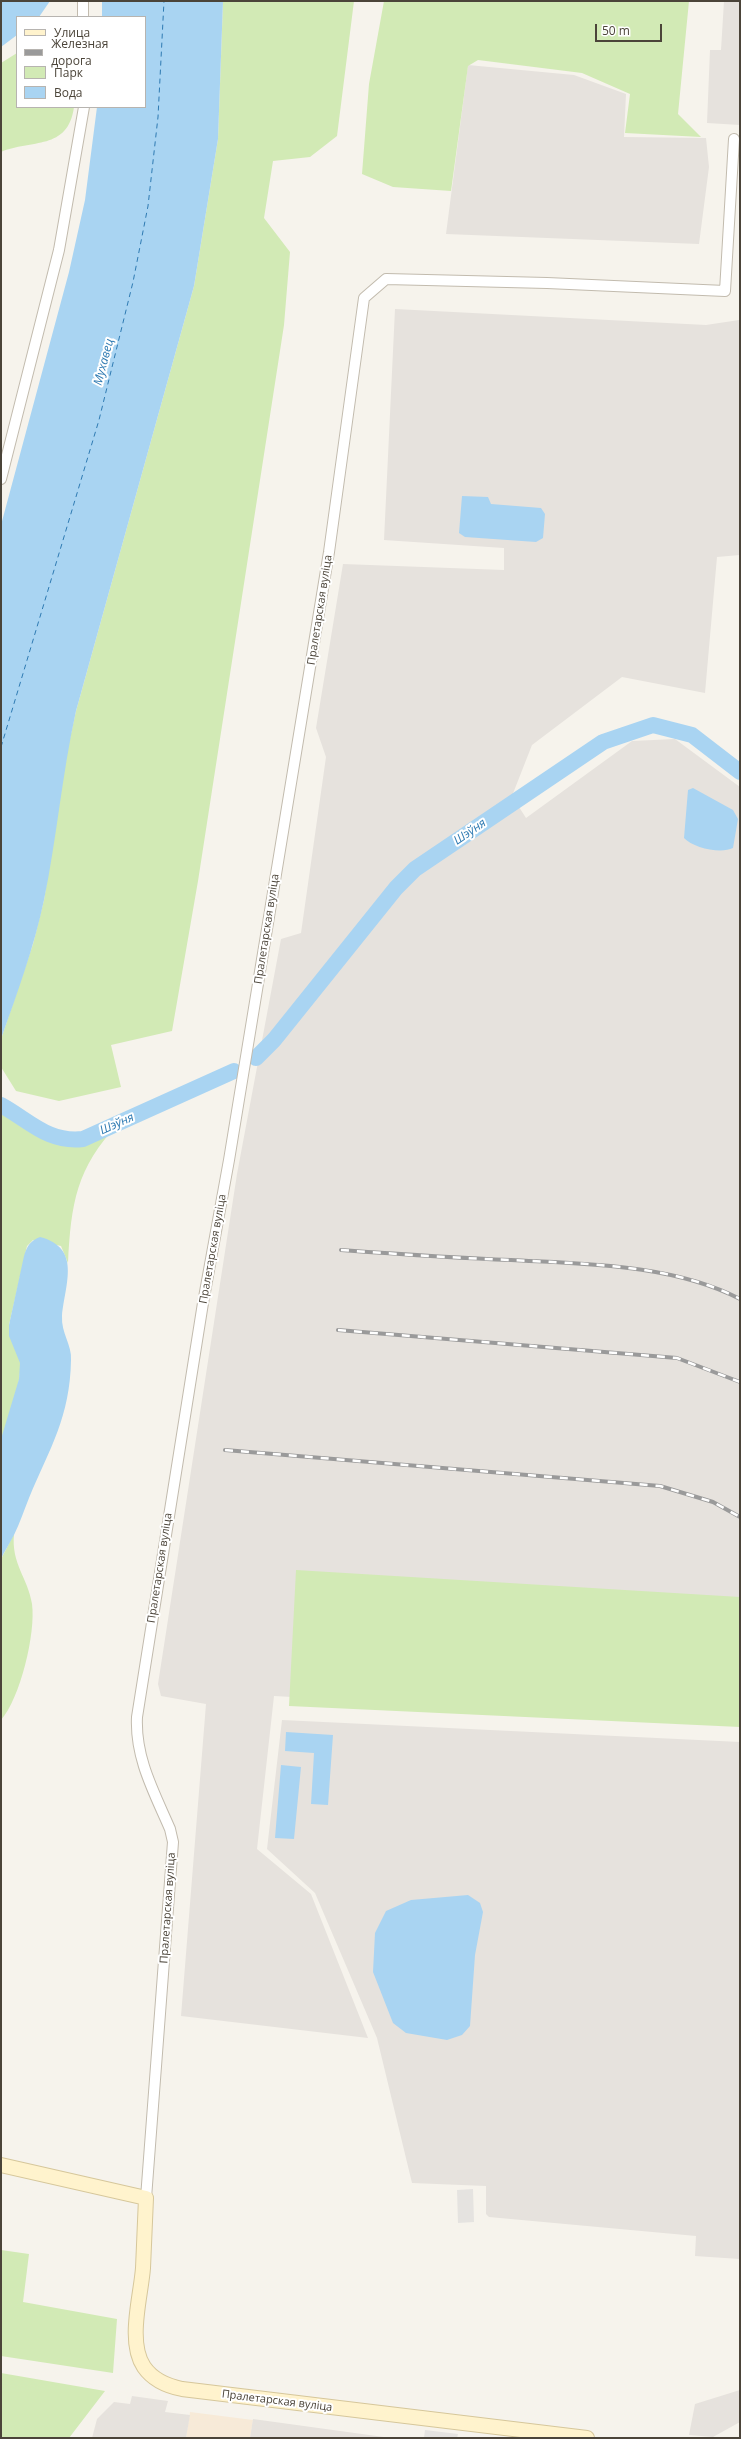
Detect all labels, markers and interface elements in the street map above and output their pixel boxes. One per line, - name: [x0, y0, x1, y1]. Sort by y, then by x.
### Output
- legend: [16, 16, 146, 108]
- scale bar: [597, 16, 664, 42]
- text: 50 m: [602, 22, 630, 39]
- text: Улица: [54, 24, 90, 41]
- text: Железная дорога: [51, 35, 108, 69]
- text: Парк: [54, 64, 83, 81]
- text: Вода: [54, 84, 83, 101]
- water label: Мухавец: [91, 337, 117, 387]
- street label: Пралетарская вуліца: [305, 554, 335, 666]
- water label: Шэўня: [451, 816, 489, 848]
- street label: Пралетарская вуліца: [252, 873, 282, 985]
- water label: Шэўня: [98, 1110, 136, 1138]
- street label: Пралетарская вуліца: [197, 1193, 229, 1305]
- street label: Пралетарская вуліца: [145, 1512, 175, 1624]
- street label: Пралетарская вуліца: [158, 1852, 178, 1964]
- street label: Пралетарская вуліца: [221, 2388, 333, 2414]

